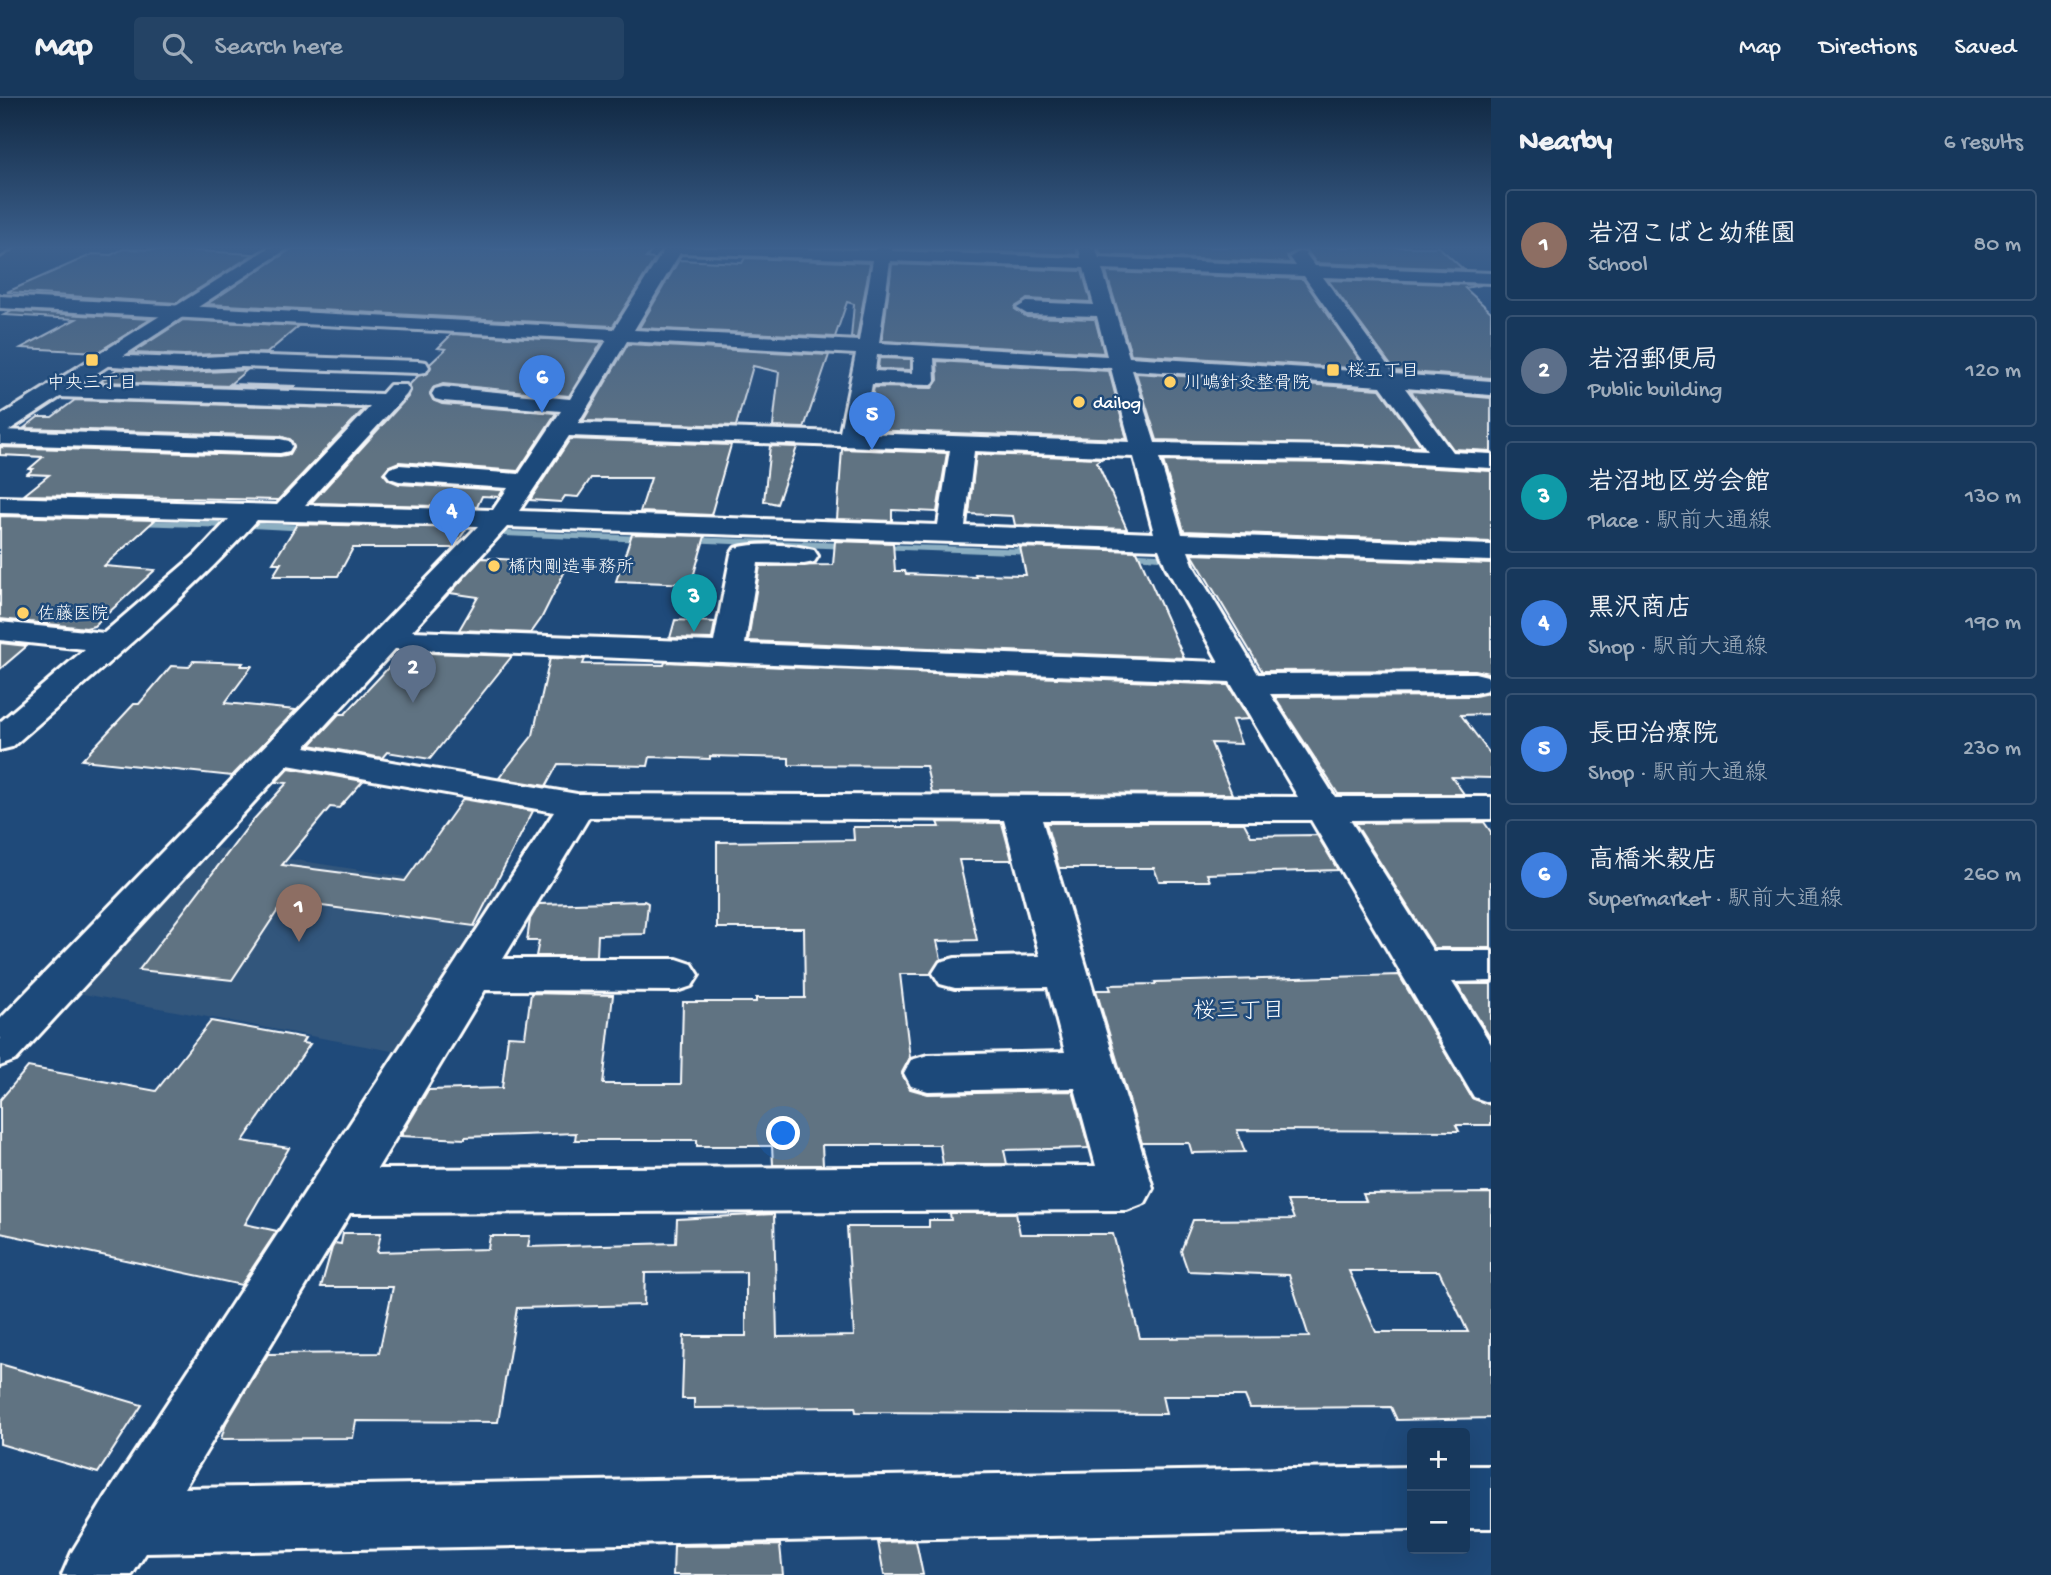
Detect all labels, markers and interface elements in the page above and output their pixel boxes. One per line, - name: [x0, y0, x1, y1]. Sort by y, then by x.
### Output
- search box: [134, 17, 624, 80]
- text: Map: [35, 29, 92, 67]
- icon: search: [158, 29, 196, 67]
- text: Search here: [214, 33, 343, 64]
- text: Map: [1739, 34, 1781, 63]
- text: Directions: [1819, 34, 1917, 63]
- text: Saved: [1955, 34, 2016, 63]
- text: Nearby: [1519, 126, 1612, 161]
- text: 6 results: [1944, 130, 2023, 157]
- text: 岩沼こばと幼稚園: [1588, 221, 1796, 252]
- text: 1: [1539, 232, 1549, 259]
- text: 80 m: [1974, 232, 2021, 259]
- text: School: [1588, 252, 1648, 279]
- text: 岩沼郵便局: [1588, 347, 1718, 378]
- marker: 中央三丁目: [84, 352, 100, 368]
- pin: 6: [519, 355, 565, 413]
- text: 2: [1538, 358, 1550, 385]
- text: 120 m: [1966, 358, 2021, 385]
- place label: 桜五丁目: [1347, 361, 1419, 383]
- marker: 桜五丁目: [1325, 362, 1341, 378]
- place label: 中央三丁目: [47, 373, 137, 395]
- place label: 川嶋針灸整骨院: [1184, 373, 1310, 395]
- marker: 川嶋針灸整骨院: [1162, 374, 1178, 390]
- text: Public building: [1588, 378, 1722, 405]
- pin: 5: [849, 392, 895, 450]
- marker: dailog: [1071, 394, 1087, 410]
- place label: dailog: [1093, 394, 1141, 415]
- text: 岩沼地区労会館: [1588, 469, 1770, 500]
- text: 3: [1538, 484, 1550, 511]
- text: 130 m: [1965, 484, 2021, 511]
- pin: 4: [429, 488, 475, 546]
- text: Place · 駅前大通線: [1588, 509, 1771, 536]
- place label: 橘内剛造事務所: [508, 557, 634, 579]
- marker: 橘内剛造事務所: [486, 558, 502, 574]
- pin: 3: [671, 574, 717, 632]
- text: 黒沢商店: [1588, 595, 1692, 626]
- place label: 佐藤医院: [37, 604, 109, 626]
- marker: 佐藤医院: [15, 605, 31, 621]
- text: 4: [1539, 610, 1549, 637]
- text: 190 m: [1965, 610, 2021, 637]
- text: Shop · 駅前大通線: [1588, 635, 1767, 662]
- pin: 2: [390, 645, 436, 703]
- text: 長田治療院: [1588, 721, 1718, 752]
- text: 5: [1538, 736, 1550, 763]
- text: 230 m: [1963, 736, 2021, 763]
- text: Shop · 駅前大通線: [1588, 761, 1767, 788]
- text: 高橋米穀店: [1588, 847, 1718, 878]
- text: 6: [1538, 862, 1550, 889]
- text: 260 m: [1963, 862, 2021, 889]
- pin: 1: [276, 884, 322, 942]
- text: Supermarket · 駅前大通線: [1588, 887, 1843, 914]
- district label: 桜三丁目: [1193, 999, 1285, 1026]
- your location: [766, 1116, 800, 1150]
- map controls: [1407, 1428, 1470, 1554]
- button: +: [1407, 1428, 1470, 1491]
- button: −: [1407, 1491, 1470, 1554]

